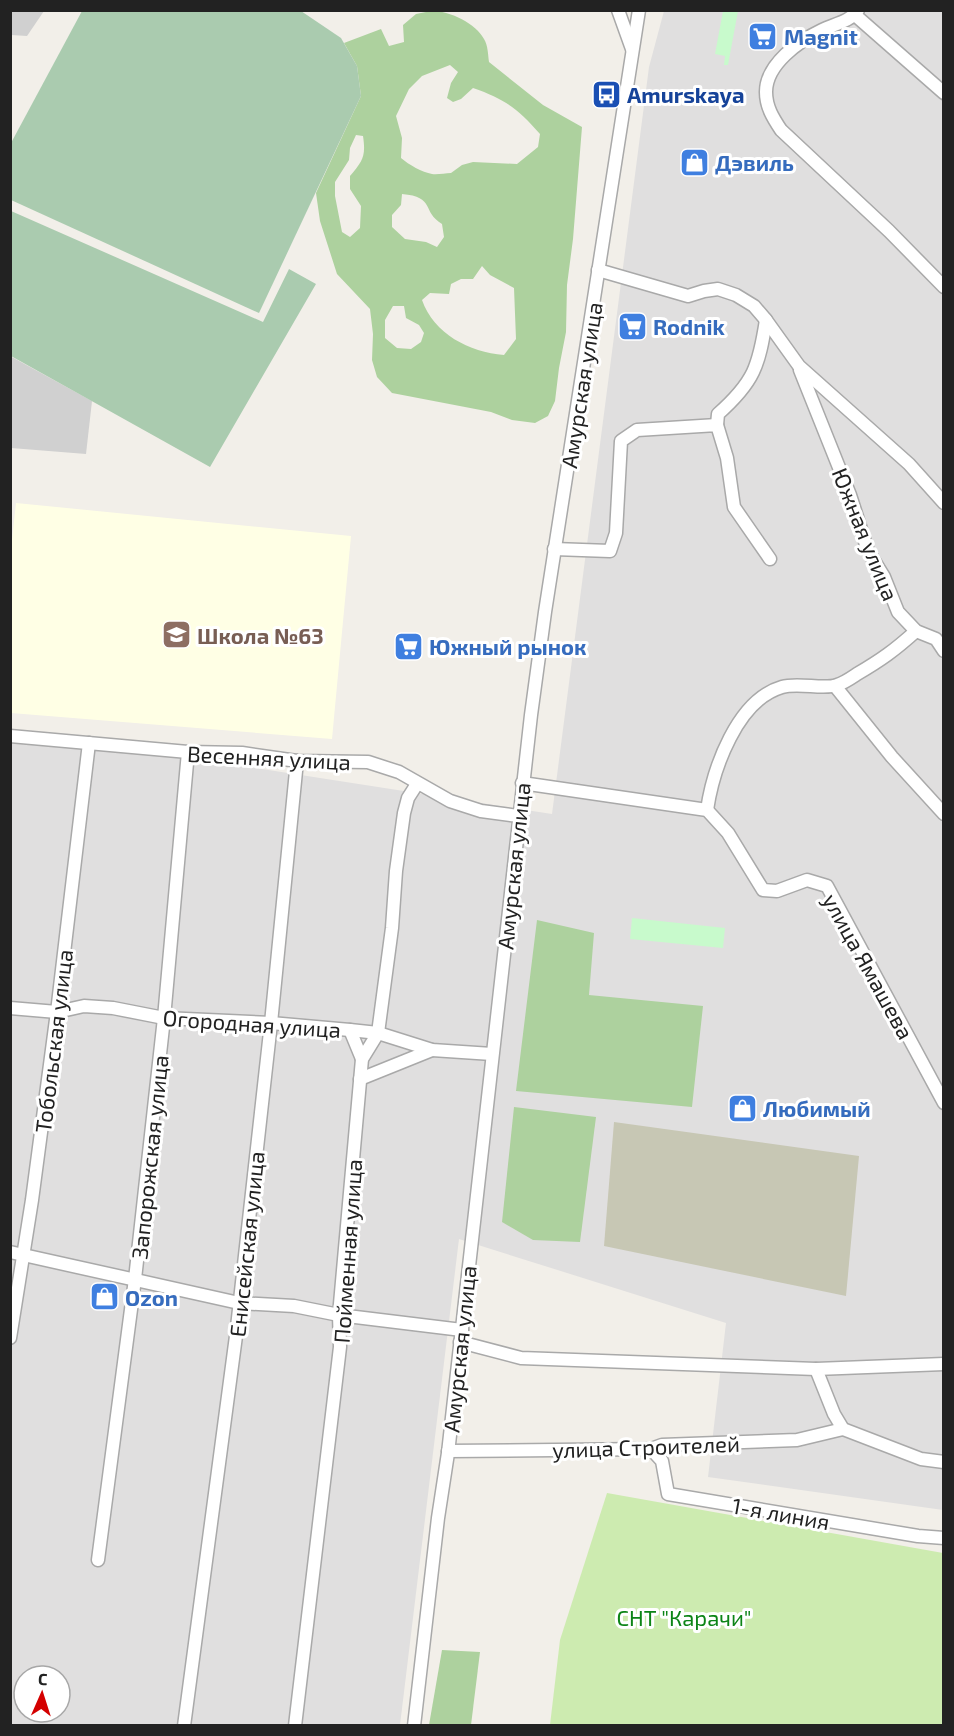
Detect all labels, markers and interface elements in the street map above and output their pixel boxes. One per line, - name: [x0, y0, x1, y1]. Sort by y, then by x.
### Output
- supermarket icon: Magnit: [747, 20, 779, 52]
- place label: Magnit: [784, 23, 858, 49]
- bus stop icon: Amurskaya: [590, 78, 622, 110]
- place label: Amurskaya: [627, 81, 744, 108]
- shop icon: Дэвиль: [678, 146, 710, 178]
- place label: Дэвиль: [715, 149, 794, 175]
- street label: Амурская улица: [555, 300, 608, 470]
- supermarket icon: Rodnik: [616, 310, 648, 342]
- place label: Rodnik: [653, 313, 726, 339]
- street label: Южная улица: [827, 464, 904, 605]
- school or university icon: Школа №63: [160, 619, 192, 651]
- place label: Школа №63: [197, 622, 324, 648]
- supermarket icon: Южный рынок: [392, 630, 424, 662]
- place label: Южный рынок: [429, 633, 586, 659]
- street label: Весенняя улица: [186, 740, 352, 775]
- street label: Амурская улица: [491, 781, 536, 951]
- street label: улица Ямашева: [817, 889, 920, 1044]
- street label: Тобольская улица: [29, 948, 78, 1134]
- street label: Огородная улица: [162, 1004, 342, 1043]
- street label: Запорожская улица: [125, 1054, 174, 1260]
- shop icon: Любимый: [726, 1092, 758, 1124]
- place label: Любимый: [763, 1095, 871, 1121]
- street label: Енисейская улица: [223, 1150, 270, 1338]
- street label: Пойменная улица: [328, 1158, 367, 1344]
- street label: Амурская улица: [437, 1264, 482, 1434]
- shop icon: Ozon: [88, 1281, 120, 1313]
- place label: Ozon: [125, 1284, 178, 1310]
- street label: улица Строителей: [552, 1430, 740, 1463]
- street label: 1-я линия: [730, 1492, 832, 1534]
- park label: СНТ "Карачи": [617, 1604, 751, 1630]
- north arrow: [12, 1664, 72, 1724]
- text: С: [38, 1669, 48, 1688]

